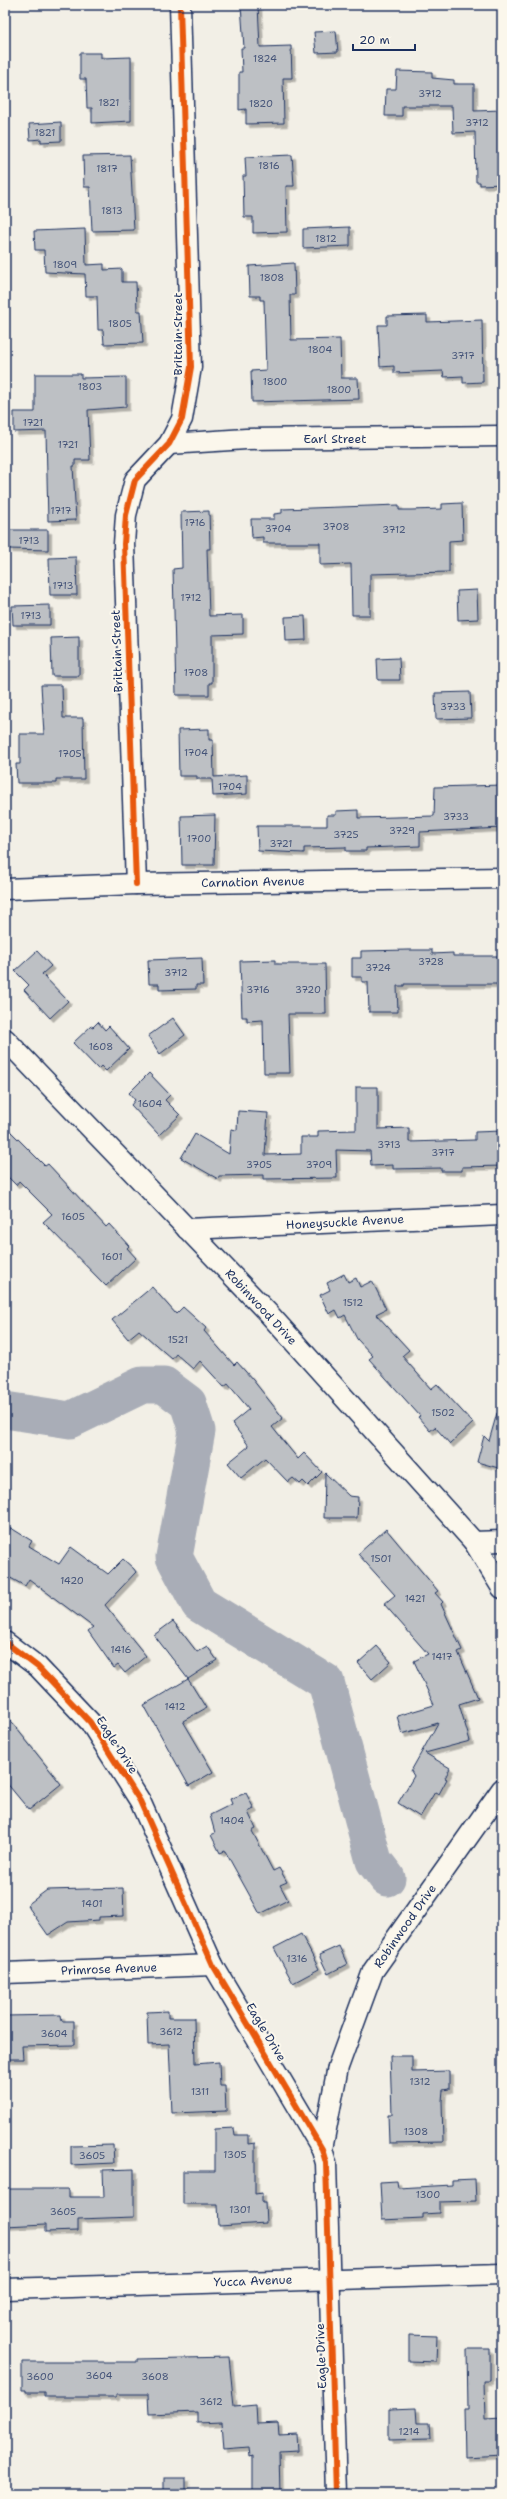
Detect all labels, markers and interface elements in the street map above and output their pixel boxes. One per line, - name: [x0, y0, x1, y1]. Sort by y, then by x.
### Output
- scale bar: [353, 26, 415, 52]
- text: 20 m: [359, 32, 390, 48]
- house number: 1824: [253, 52, 277, 65]
- house number: 3712: [418, 87, 442, 100]
- house number: 1821: [98, 96, 120, 109]
- house number: 1820: [249, 97, 273, 110]
- house number: 3712: [465, 116, 489, 129]
- house number: 1821: [34, 126, 56, 139]
- house number: 1816: [258, 159, 280, 172]
- house number: 1817: [96, 162, 118, 175]
- house number: 1813: [101, 204, 123, 217]
- house number: 1812: [315, 232, 337, 245]
- house number: 1809: [53, 258, 77, 271]
- house number: 1808: [260, 271, 284, 284]
- street label: Brittain Street: [170, 293, 186, 375]
- house number: 1805: [108, 317, 132, 330]
- house number: 1804: [308, 343, 332, 356]
- house number: 3717: [451, 349, 475, 362]
- house number: 1800: [263, 375, 287, 388]
- house number: 1803: [78, 380, 102, 393]
- house number: 1800: [327, 383, 351, 396]
- house number: 1721: [23, 416, 43, 429]
- street label: Earl Street: [304, 431, 366, 447]
- house number: 1721: [58, 438, 78, 451]
- house number: 1717: [51, 504, 71, 517]
- house number: 1716: [185, 516, 205, 529]
- house number: 3708: [323, 520, 349, 533]
- house number: 3704: [265, 522, 291, 535]
- house number: 3712: [382, 523, 406, 536]
- house number: 1713: [19, 534, 39, 547]
- house number: 1713: [53, 579, 73, 592]
- house number: 1712: [181, 591, 201, 604]
- house number: 1713: [21, 609, 41, 622]
- street label: Brittain Street: [108, 609, 126, 693]
- house number: 1708: [184, 666, 208, 679]
- house number: 3733: [440, 700, 466, 713]
- house number: 1704: [184, 746, 208, 759]
- house number: 1705: [58, 747, 82, 760]
- house number: 1704: [218, 780, 242, 793]
- house number: 3733: [443, 810, 469, 823]
- house number: 3729: [389, 824, 415, 837]
- house number: 3725: [333, 828, 359, 841]
- house number: 1700: [187, 832, 211, 845]
- house number: 3721: [269, 837, 293, 850]
- street label: Carnation Avenue: [201, 873, 305, 891]
- house number: 3728: [418, 955, 444, 968]
- house number: 3724: [365, 961, 391, 974]
- house number: 3712: [164, 966, 188, 979]
- house number: 3716: [246, 983, 270, 996]
- house number: 3720: [295, 983, 321, 996]
- house number: 1608: [89, 1040, 113, 1053]
- house number: 1604: [138, 1097, 162, 1110]
- house number: 3713: [377, 1138, 401, 1151]
- house number: 3717: [431, 1146, 455, 1159]
- house number: 3705: [246, 1158, 272, 1171]
- house number: 3709: [306, 1158, 332, 1171]
- house number: 1605: [61, 1210, 85, 1223]
- street label: Honeysuckle Avenue: [285, 1211, 405, 1233]
- house number: 1601: [101, 1250, 123, 1263]
- street label: Robinwood Drive: [222, 1266, 301, 1349]
- house number: 1512: [343, 1296, 363, 1309]
- house number: 1521: [168, 1333, 188, 1346]
- house number: 1502: [431, 1406, 455, 1419]
- house number: 1501: [371, 1552, 391, 1565]
- house number: 1420: [60, 1574, 84, 1587]
- house number: 1421: [405, 1592, 425, 1605]
- house number: 1416: [110, 1643, 132, 1656]
- house number: 1417: [432, 1650, 452, 1663]
- house number: 1412: [165, 1700, 185, 1713]
- street label: Eagle Drive: [92, 1713, 142, 1777]
- house number: 1404: [220, 1814, 244, 1827]
- street label: Robinwood Drive: [370, 1881, 440, 1971]
- house number: 1401: [81, 1897, 103, 1910]
- house number: 1316: [286, 1952, 308, 1965]
- street label: Primrose Avenue: [60, 1959, 158, 1979]
- street label: Eagle Drive: [242, 2000, 290, 2064]
- house number: 3612: [159, 2025, 183, 2038]
- house number: 3604: [40, 2027, 68, 2040]
- house number: 1312: [410, 2075, 430, 2088]
- house number: 1311: [191, 2085, 209, 2098]
- house number: 1308: [404, 2125, 428, 2138]
- house number: 1305: [223, 2148, 247, 2161]
- house number: 3605: [79, 2149, 105, 2162]
- house number: 1300: [416, 2188, 440, 2201]
- house number: 1301: [229, 2203, 251, 2216]
- house number: 3605: [50, 2205, 76, 2218]
- street label: Yucca Avenue: [213, 2272, 293, 2290]
- street label: Eagle Drive: [312, 2323, 330, 2389]
- house number: 3604: [85, 2369, 113, 2382]
- house number: 3600: [26, 2370, 54, 2383]
- house number: 3608: [141, 2370, 169, 2383]
- house number: 3612: [199, 2395, 223, 2408]
- house number: 1214: [399, 2425, 419, 2438]

